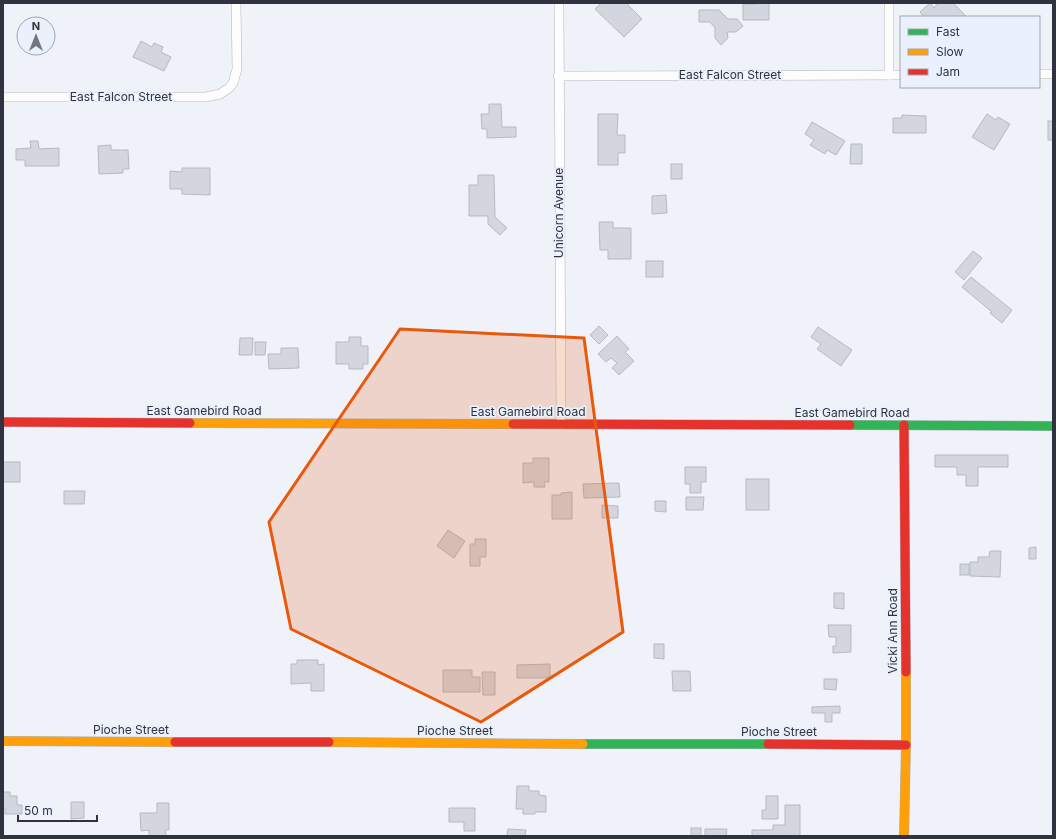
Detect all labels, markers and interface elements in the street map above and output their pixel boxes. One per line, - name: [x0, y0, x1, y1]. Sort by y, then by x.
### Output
- north arrow: [16, 16, 56, 56]
- legend: [900, 16, 1040, 88]
- text: N: [32, 19, 40, 33]
- text: Fast: [936, 24, 960, 39]
- text: Slow: [936, 44, 964, 59]
- text: Jam: [936, 64, 960, 79]
- street label: East Falcon Street: [679, 67, 781, 82]
- street label: East Falcon Street: [70, 89, 172, 104]
- street label: Unicorn Avenue: [551, 168, 566, 258]
- street label: East Gamebird Road: [146, 403, 262, 418]
- street label: East Gamebird Road: [470, 404, 586, 419]
- street label: East Gamebird Road: [794, 405, 910, 420]
- street label: Vicki Ann Road: [885, 588, 900, 674]
- street label: Pioche Street: [93, 722, 169, 737]
- street label: Pioche Street: [417, 723, 493, 738]
- street label: Pioche Street: [741, 724, 817, 739]
- scale bar: [18, 797, 97, 823]
- text: 50 m: [24, 803, 53, 818]

